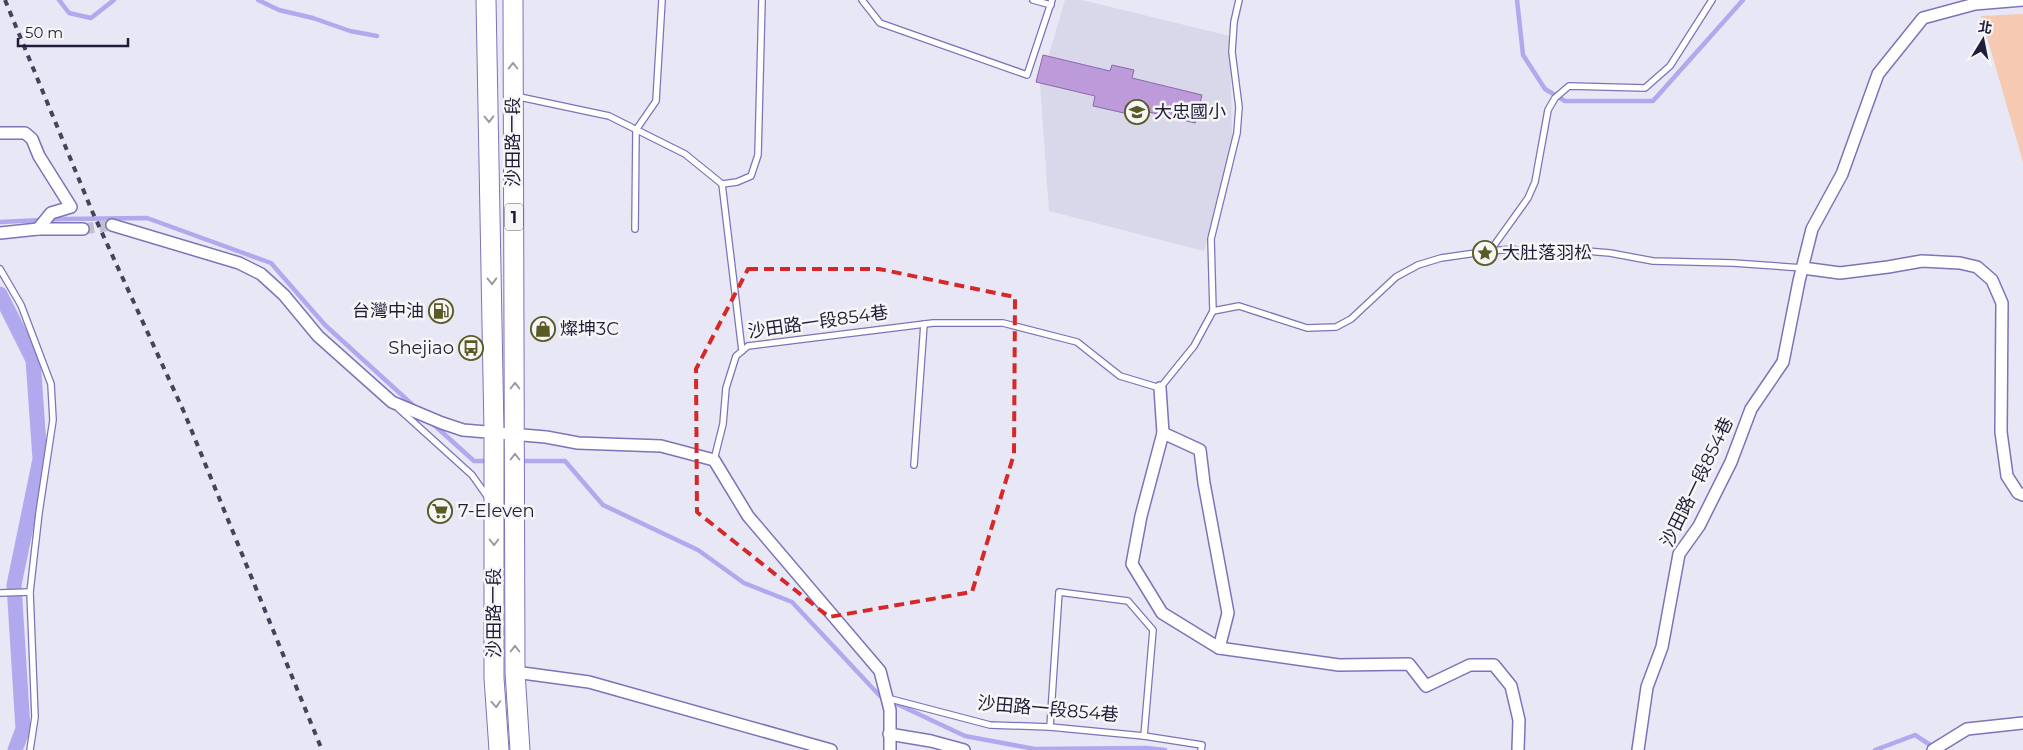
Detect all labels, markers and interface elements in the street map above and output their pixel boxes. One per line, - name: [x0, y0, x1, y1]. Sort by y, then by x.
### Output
- scale bar: [18, 15, 128, 47]
- north arrow: [1958, 15, 2008, 65]
- text: 北: [1977, 17, 1994, 37]
- text: 50 m: [25, 23, 63, 42]
- one-way arrow: [508, 62, 518, 70]
- street label: 沙田路一段: [502, 97, 524, 187]
- school or university icon: 大忠國小: [1124, 99, 1150, 125]
- place label: 大忠國小: [1154, 101, 1226, 123]
- one-way arrow: [484, 115, 494, 123]
- road number: 1: [505, 203, 523, 230]
- place icon: 大肚落羽松: [1472, 240, 1498, 266]
- place label: 大肚落羽松: [1502, 242, 1592, 264]
- one-way arrow: [487, 278, 497, 285]
- fuel station icon: 台灣中油: [428, 298, 454, 324]
- place label: 台灣中油: [352, 300, 424, 322]
- street label: 沙田路一段854巷: [746, 301, 890, 343]
- shop icon: 燦坤3C: [530, 316, 556, 342]
- place label: 燦坤3C: [560, 318, 619, 340]
- bus stop icon: Shejiao: [458, 335, 484, 361]
- place label: Shejiao: [388, 337, 454, 359]
- one-way arrow: [510, 382, 520, 390]
- street label: 沙田路一段854巷: [1656, 414, 1738, 550]
- one-way arrow: [510, 453, 520, 460]
- supermarket icon: 7-Eleven: [427, 498, 453, 524]
- place label: 7-Eleven: [458, 500, 535, 522]
- one-way arrow: [489, 538, 499, 546]
- street label: 沙田路一段: [483, 568, 505, 658]
- one-way arrow: [510, 645, 520, 652]
- street label: 沙田路一段854巷: [977, 692, 1119, 726]
- one-way arrow: [490, 700, 501, 708]

